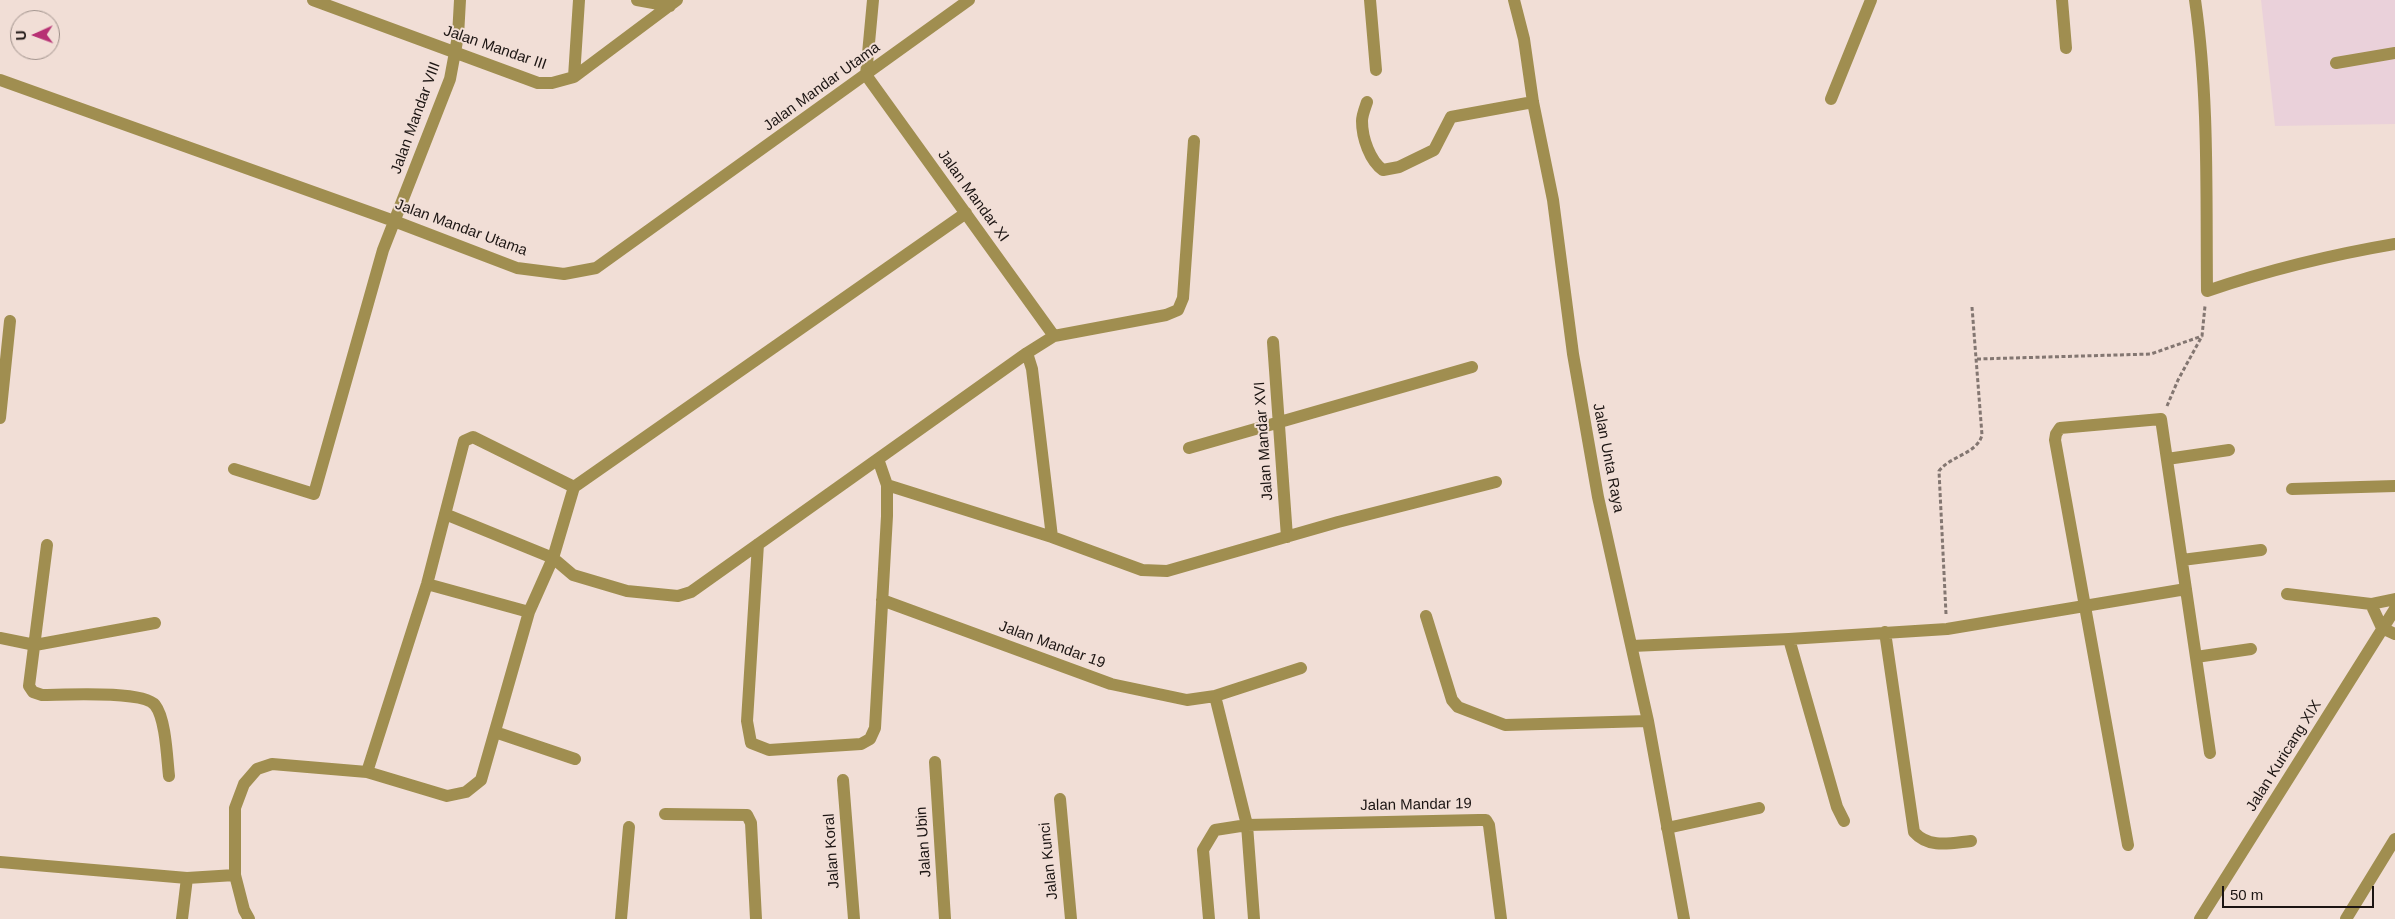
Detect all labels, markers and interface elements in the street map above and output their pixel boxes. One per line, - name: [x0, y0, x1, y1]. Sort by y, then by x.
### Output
- north arrow: [10, 10, 60, 60]
- street label: Jalan Mandar III: [441, 22, 549, 74]
- text: U: [13, 30, 29, 41]
- street label: Jalan Mandar Utama: [760, 39, 884, 135]
- street label: Jalan Mandar VIII: [387, 60, 445, 176]
- street label: Jalan Mandar XI: [934, 147, 1012, 245]
- street label: Jalan Mandar Utama: [393, 196, 529, 260]
- street label: Jalan Mandar XVI: [1251, 381, 1277, 501]
- street label: Jalan Unta Raya: [1589, 402, 1627, 514]
- street label: Jalan Mandar 19: [996, 617, 1108, 673]
- street label: Jalan Kuricang XIX: [2243, 697, 2325, 815]
- street label: Jalan Mandar 19: [1360, 795, 1472, 815]
- street label: Jalan Ubin: [913, 806, 935, 878]
- street label: Jalan Koral: [820, 813, 844, 889]
- street label: Jalan Kunci: [1036, 821, 1062, 901]
- scale bar: [2225, 876, 2378, 908]
- text: 50 m: [2230, 886, 2263, 903]

